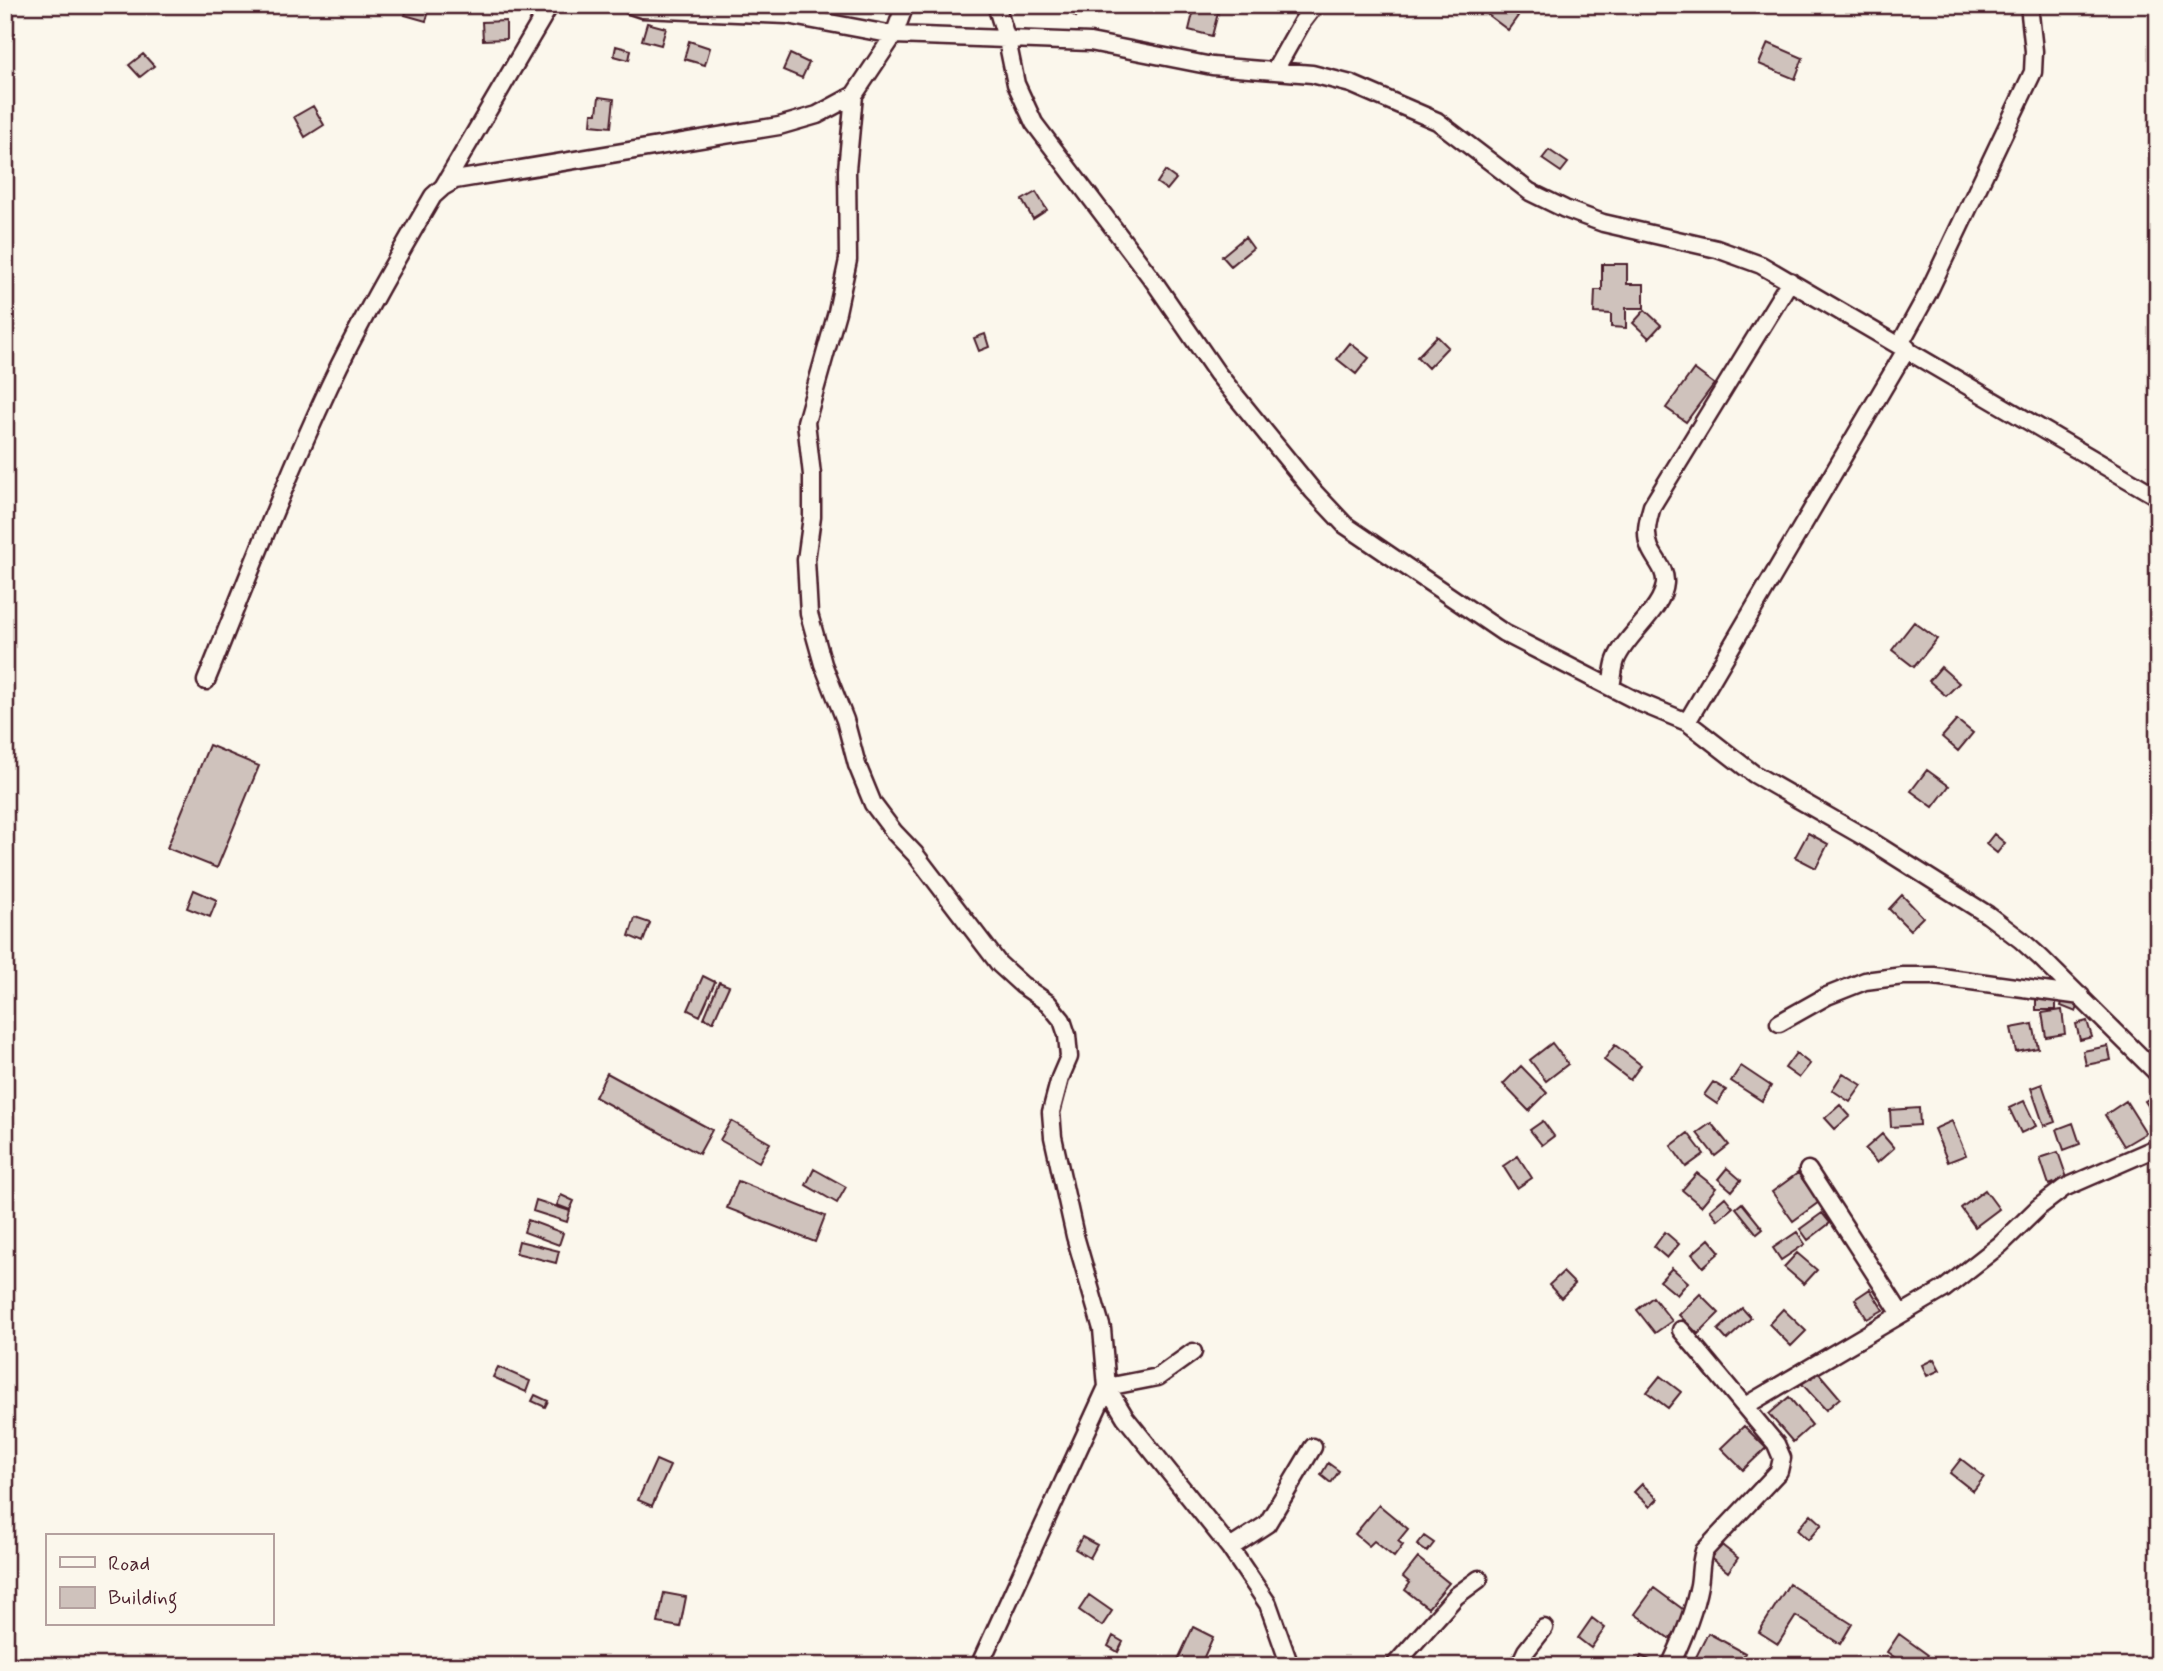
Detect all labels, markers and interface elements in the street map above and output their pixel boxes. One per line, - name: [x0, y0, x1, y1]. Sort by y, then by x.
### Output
- legend: [46, 1534, 273, 1626]
- text: Road: [108, 1550, 150, 1578]
- text: Building: [108, 1584, 178, 1614]

